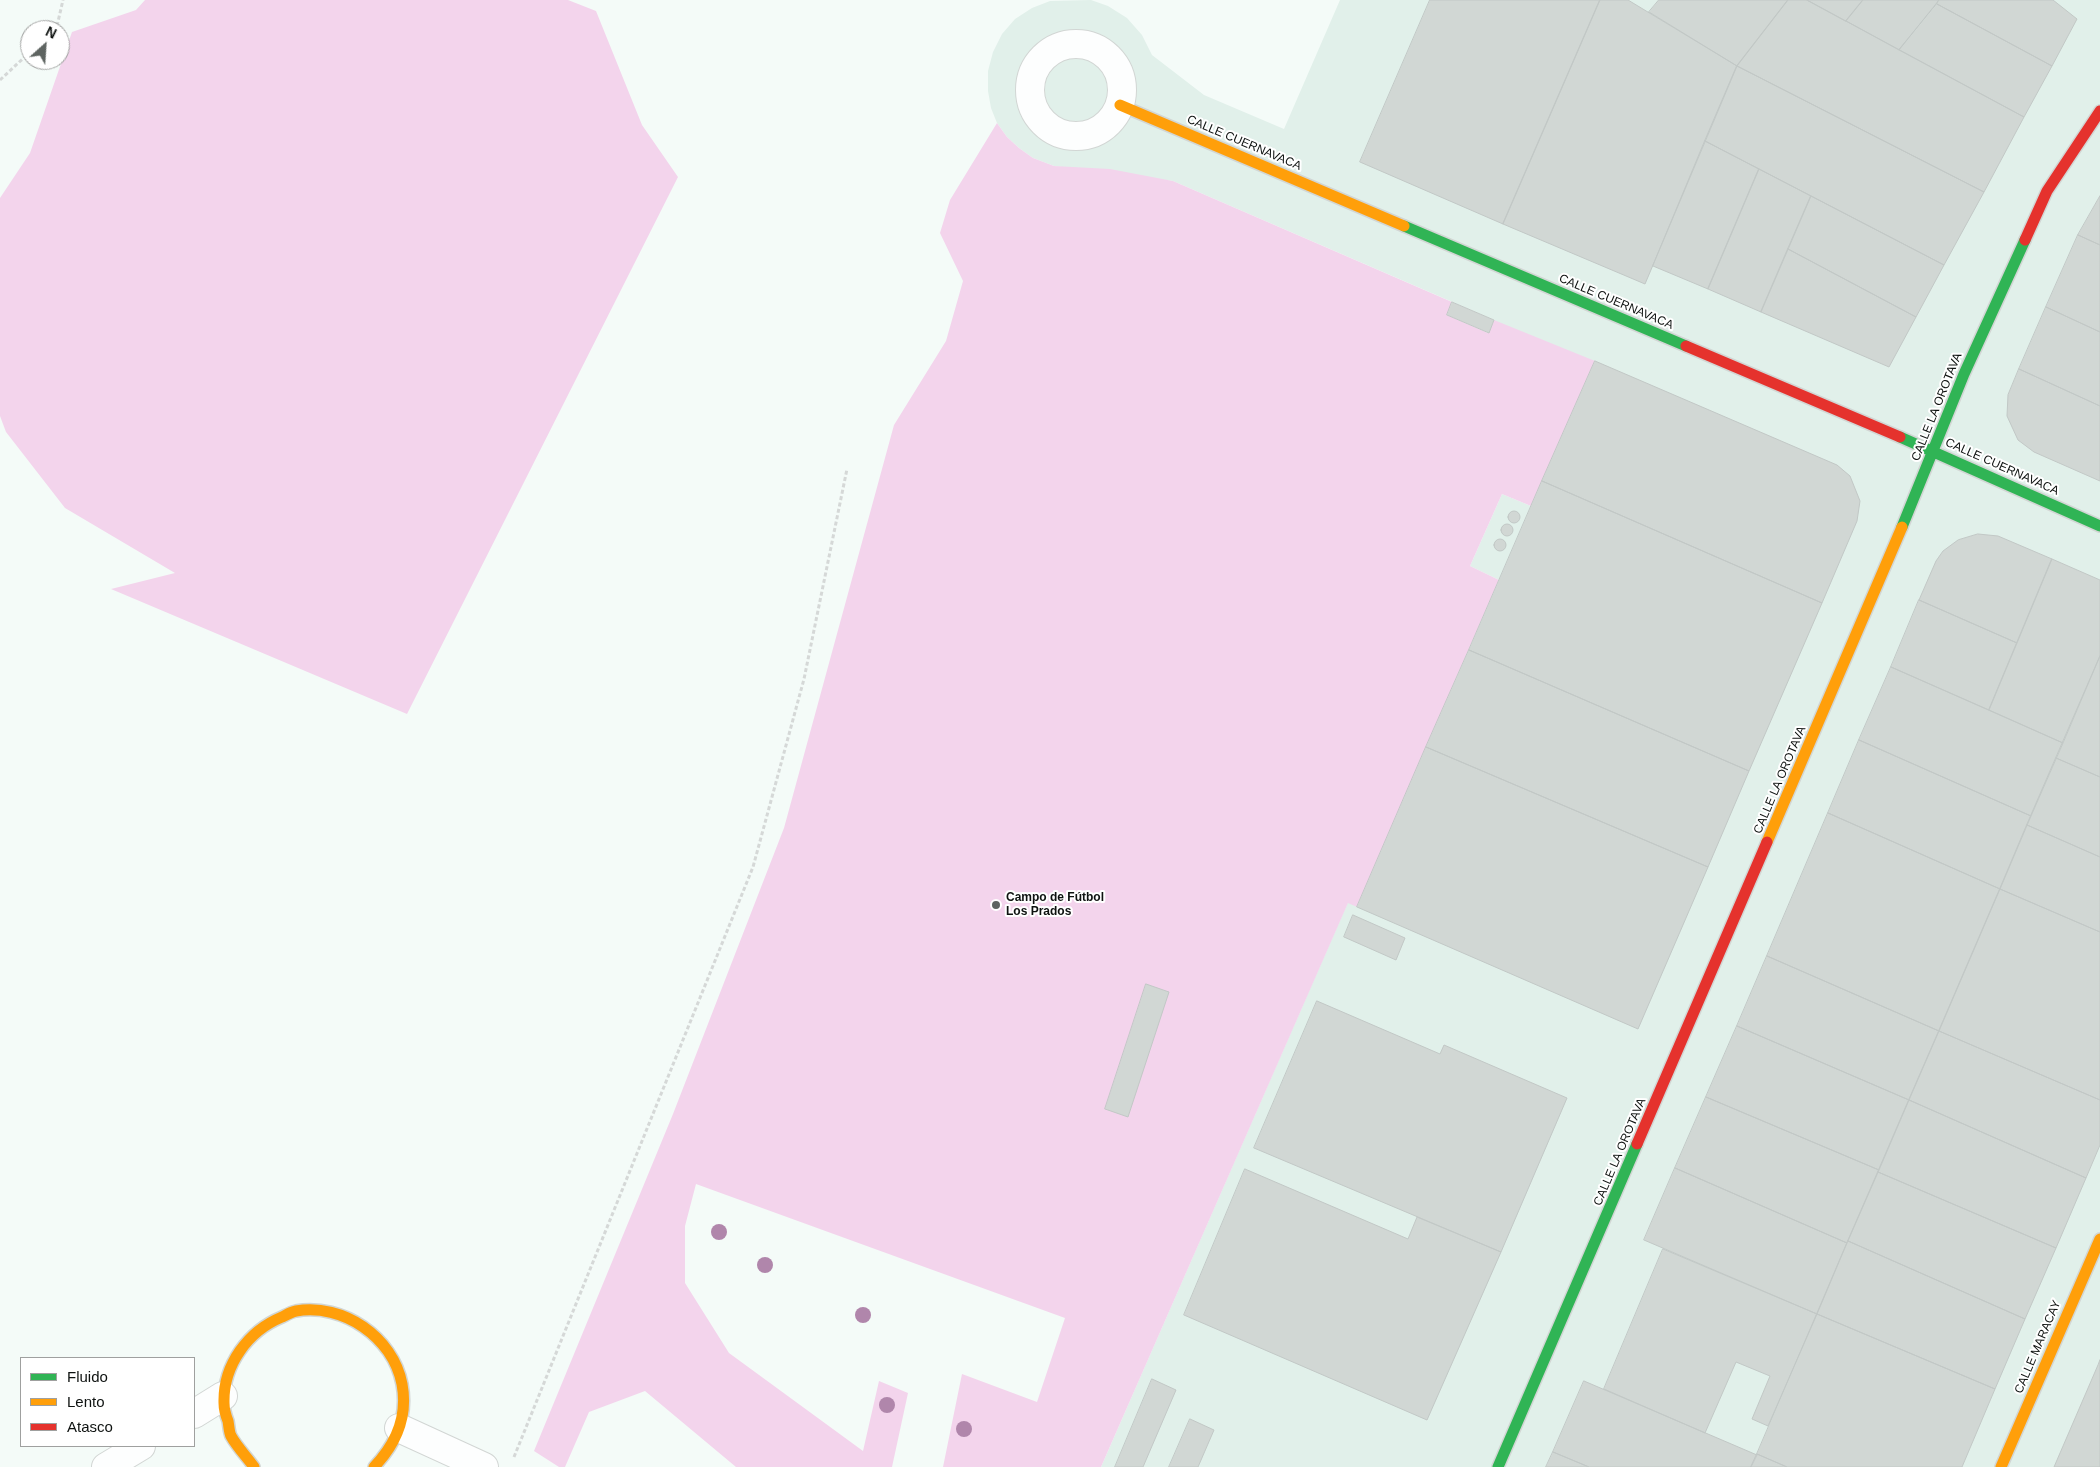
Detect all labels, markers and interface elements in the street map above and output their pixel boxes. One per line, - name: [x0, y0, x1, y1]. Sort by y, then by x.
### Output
- north arrow: [20, 20, 70, 70]
- text: N: [43, 23, 59, 42]
- street label: CALLE CUERNAVACA: [1185, 112, 1303, 174]
- street label: CALLE CUERNAVACA: [1557, 271, 1675, 333]
- street label: CALLE LA OROTAVA: [1909, 351, 1965, 463]
- street label: CALLE CUERNAVACA: [1943, 435, 2061, 499]
- street label: CALLE LA OROTAVA: [1751, 724, 1809, 836]
- place label: Campo de Fútbol Los Prados: [1006, 891, 1104, 919]
- marker: Campo de Fútbol Los Prados: [990, 899, 1002, 911]
- street label: CALLE LA OROTAVA: [1591, 1096, 1649, 1208]
- street label: CALLE MARACAY: [2012, 1298, 2064, 1396]
- legend: [20, 1357, 195, 1447]
- text: Fluido: [67, 1368, 108, 1385]
- text: Lento: [67, 1393, 105, 1410]
- text: Atasco: [67, 1418, 113, 1435]

